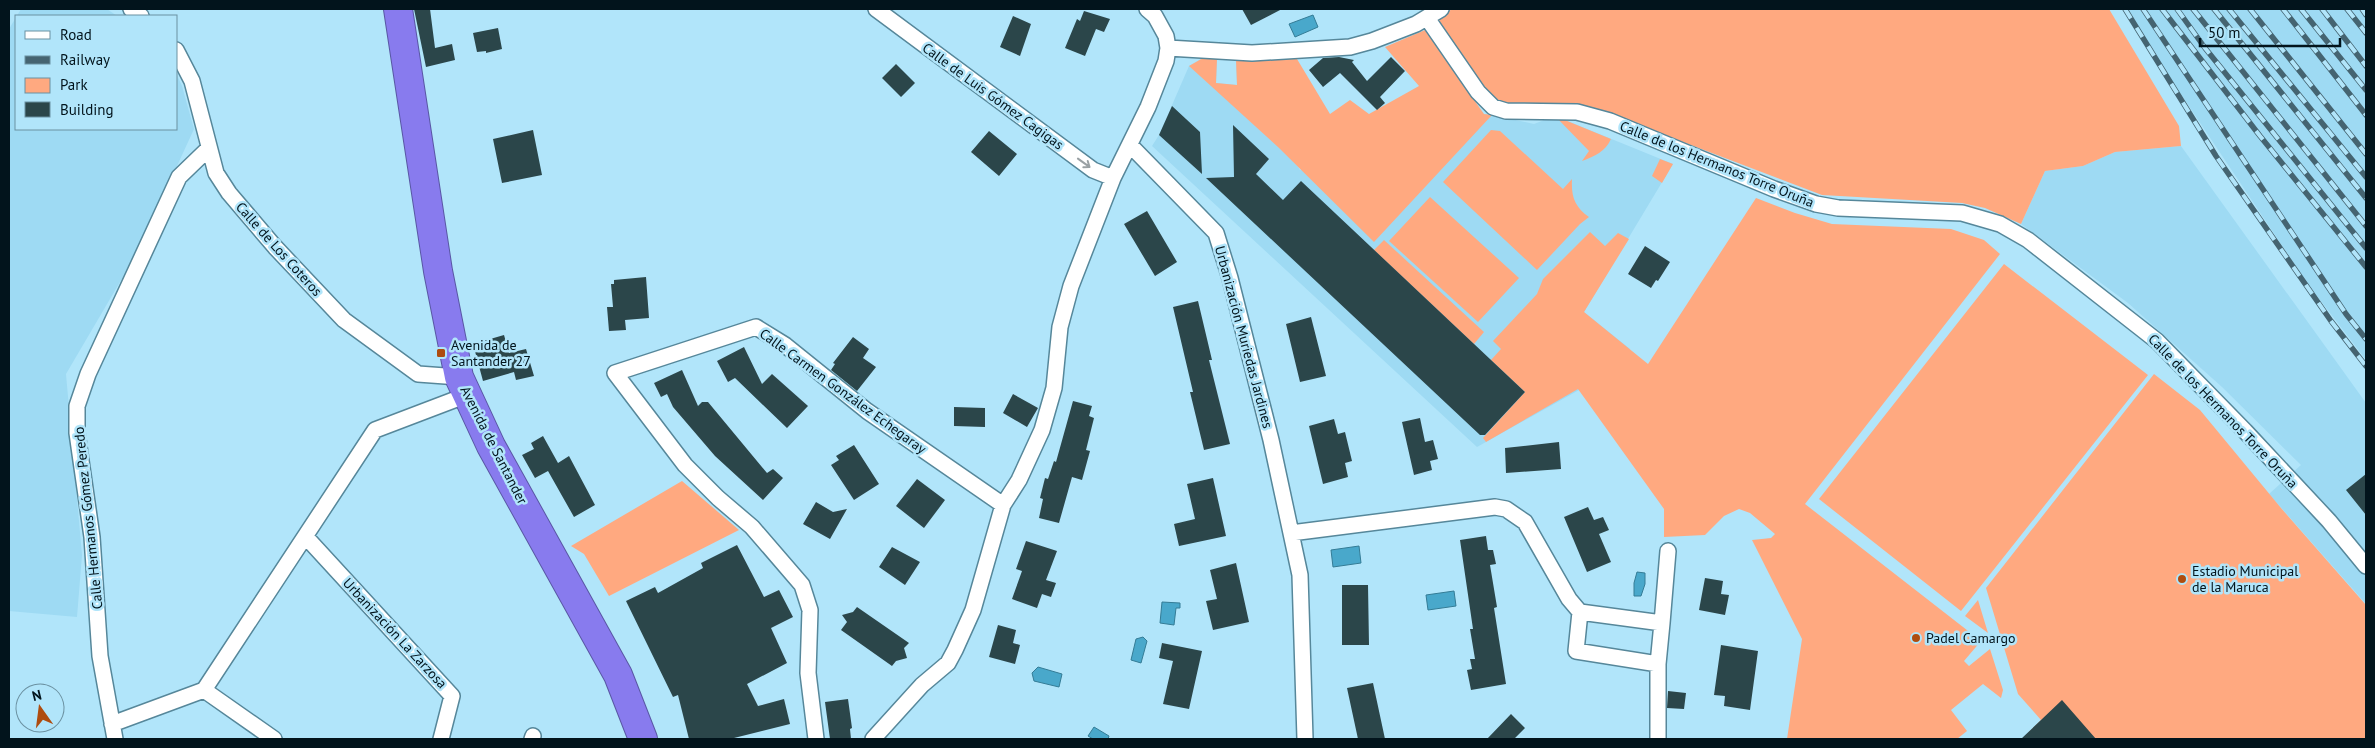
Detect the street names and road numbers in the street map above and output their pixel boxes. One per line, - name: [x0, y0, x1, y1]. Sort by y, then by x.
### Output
- street label: Calle de Luis Gómez Cagigas: [919, 39, 1067, 153]
- street label: Calle de los Hermanos Torre Oruña: [1617, 117, 1817, 211]
- street label: Calle de Los Coteros: [232, 198, 326, 300]
- street label: Urbanización Muriedas Jardines: [1211, 244, 1277, 430]
- street label: Calle Carmen González Echegaray: [756, 324, 930, 458]
- street label: Calle de los Hermanos Torre Oruña: [2144, 330, 2302, 492]
- street label: Avenida de Santander: [456, 383, 532, 507]
- street label: Calle Hermanos Gómez Peredo: [69, 426, 107, 610]
- street label: Urbanización La Zarzosa: [339, 574, 451, 692]

